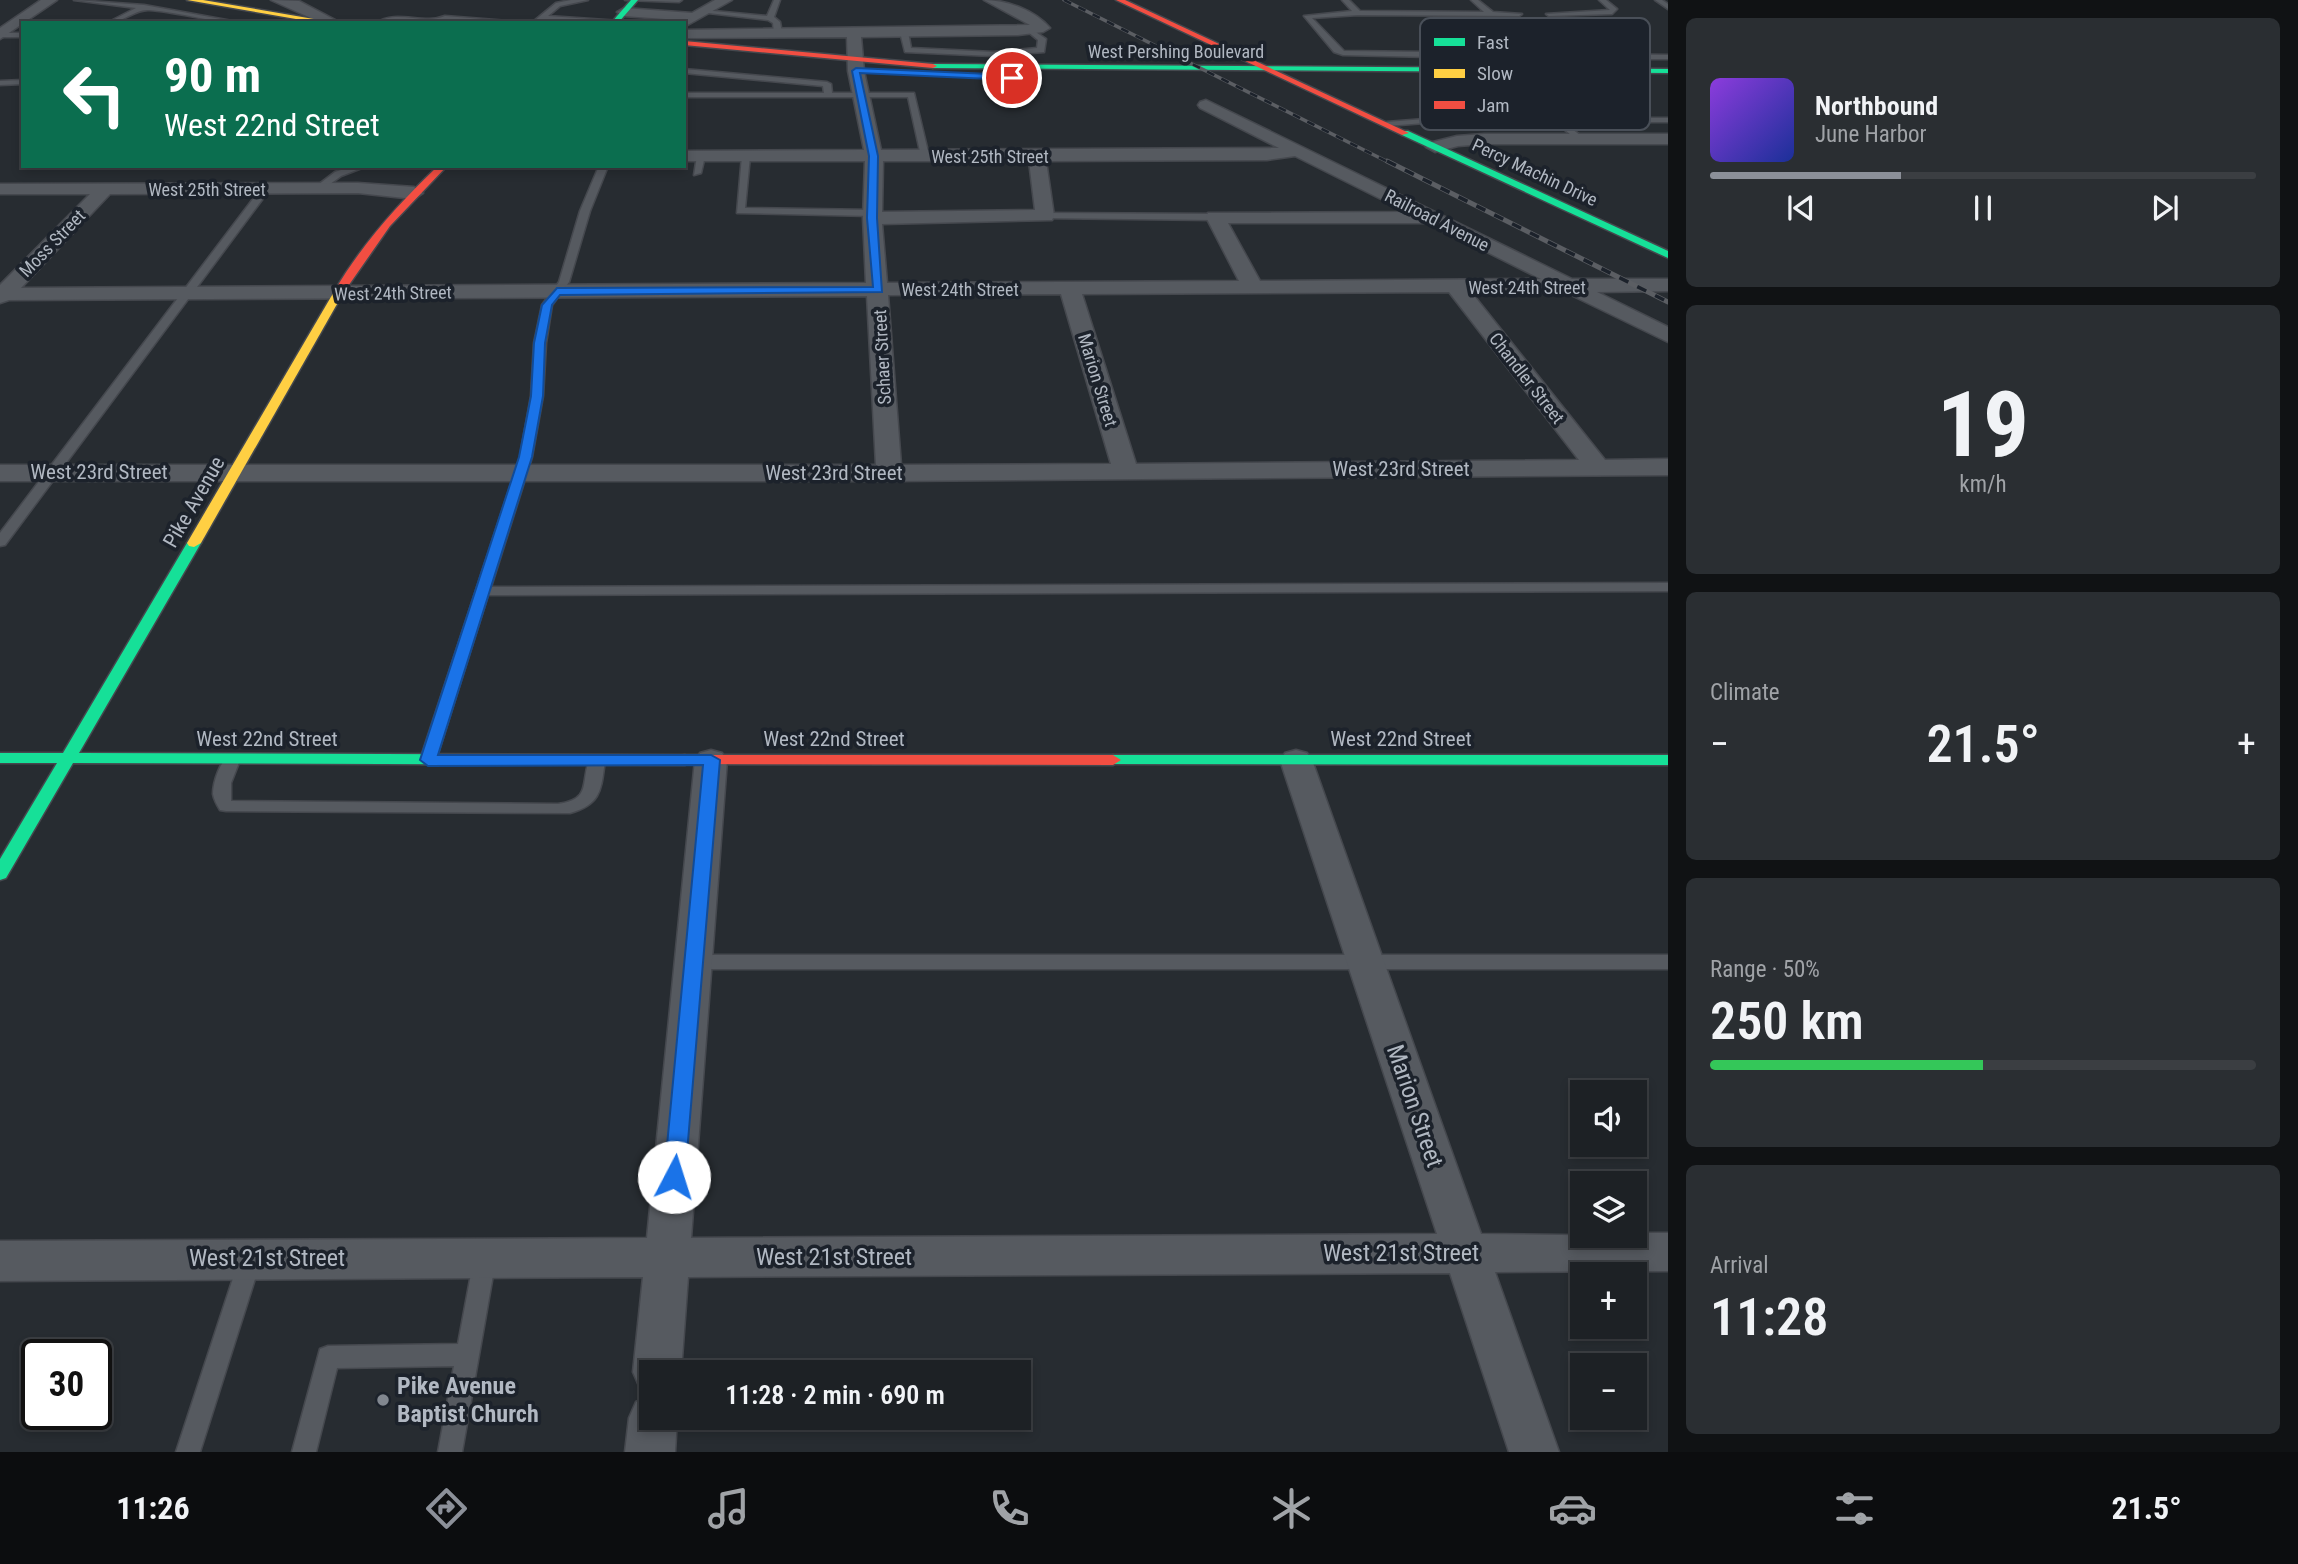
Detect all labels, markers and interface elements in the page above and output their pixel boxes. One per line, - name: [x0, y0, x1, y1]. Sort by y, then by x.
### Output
- legend: [1420, 18, 1650, 130]
- text: Fast: [1477, 31, 1509, 54]
- street label: West Pershing Boulevard: [1088, 41, 1264, 62]
- text: 90 m: [164, 47, 261, 104]
- pin: [982, 48, 1042, 108]
- icon: left: [49, 49, 140, 140]
- icon: arrive: [993, 59, 1031, 97]
- text: Slow: [1477, 62, 1513, 85]
- text: Northbound: [1815, 91, 1938, 121]
- text: Jam: [1477, 94, 1510, 117]
- text: West 22nd Street: [164, 106, 380, 144]
- text: June Harbor: [1815, 121, 1927, 148]
- street label: Percy Machin Drive: [1469, 134, 1601, 210]
- street label: West 25th Street: [931, 146, 1049, 167]
- street label: West 25th Street: [148, 179, 266, 200]
- street label: Railroad Avenue: [1381, 185, 1493, 255]
- icon: previous: [1782, 189, 1820, 227]
- icon: pause: [1964, 189, 2002, 227]
- icon: next: [2146, 189, 2184, 227]
- street label: Moss Street: [15, 205, 89, 281]
- street label: West 24th Street: [1468, 277, 1586, 298]
- street label: West 24th Street: [901, 279, 1019, 300]
- street label: West 24th Street: [334, 281, 452, 305]
- street label: Schaer Street: [869, 309, 895, 405]
- street label: Chandler Street: [1485, 328, 1569, 428]
- street label: Marion Street: [1074, 331, 1122, 429]
- text: 19: [1937, 372, 2029, 478]
- street label: Pike Avenue: [158, 452, 230, 552]
- street label: West 23rd Street: [1332, 457, 1470, 481]
- street label: West 23rd Street: [30, 460, 168, 484]
- street label: West 23rd Street: [765, 461, 903, 485]
- text: km/h: [1959, 471, 2007, 498]
- text: Climate: [1710, 679, 1780, 706]
- text: 21.5°: [1926, 714, 2040, 775]
- text: −: [1710, 722, 1729, 766]
- text: +: [2237, 722, 2256, 766]
- street label: West 22nd Street: [196, 727, 338, 751]
- street label: West 22nd Street: [763, 727, 905, 751]
- street label: West 22nd Street: [1330, 727, 1472, 751]
- text: Range · 50%: [1710, 956, 1820, 983]
- text: 250 km: [1710, 991, 1864, 1052]
- street label: Marion Street: [1381, 1041, 1449, 1171]
- map controls: [1570, 1080, 1647, 1430]
- button: sound: [1570, 1080, 1647, 1157]
- position arrow: [637, 1140, 711, 1214]
- button: layers: [1570, 1171, 1647, 1248]
- street label: West 21st Street: [1323, 1239, 1479, 1267]
- street label: West 21st Street: [756, 1243, 912, 1271]
- street label: West 21st Street: [189, 1244, 345, 1272]
- text: Arrival: [1710, 1252, 1769, 1279]
- button: +: [1570, 1262, 1647, 1339]
- text: 11:28: [1710, 1287, 1828, 1348]
- speed limit sign: 30: [21, 1339, 112, 1430]
- button: −: [1570, 1353, 1647, 1430]
- place label: Pike Avenue Baptist Church: [397, 1372, 539, 1428]
- text: 11:28 · 2 min · 690 m: [725, 1380, 945, 1410]
- marker: Pike Avenue Baptist Church: [375, 1392, 391, 1408]
- icon: directions: [422, 1484, 471, 1533]
- icon: music: [704, 1484, 753, 1533]
- icon: phone: [985, 1484, 1034, 1533]
- icon: climate: [1267, 1484, 1316, 1533]
- icon: car: [1548, 1484, 1597, 1533]
- icon: filters: [1830, 1484, 1879, 1533]
- text: 11:26: [116, 1489, 190, 1527]
- text: 21.5°: [2111, 1489, 2182, 1527]

